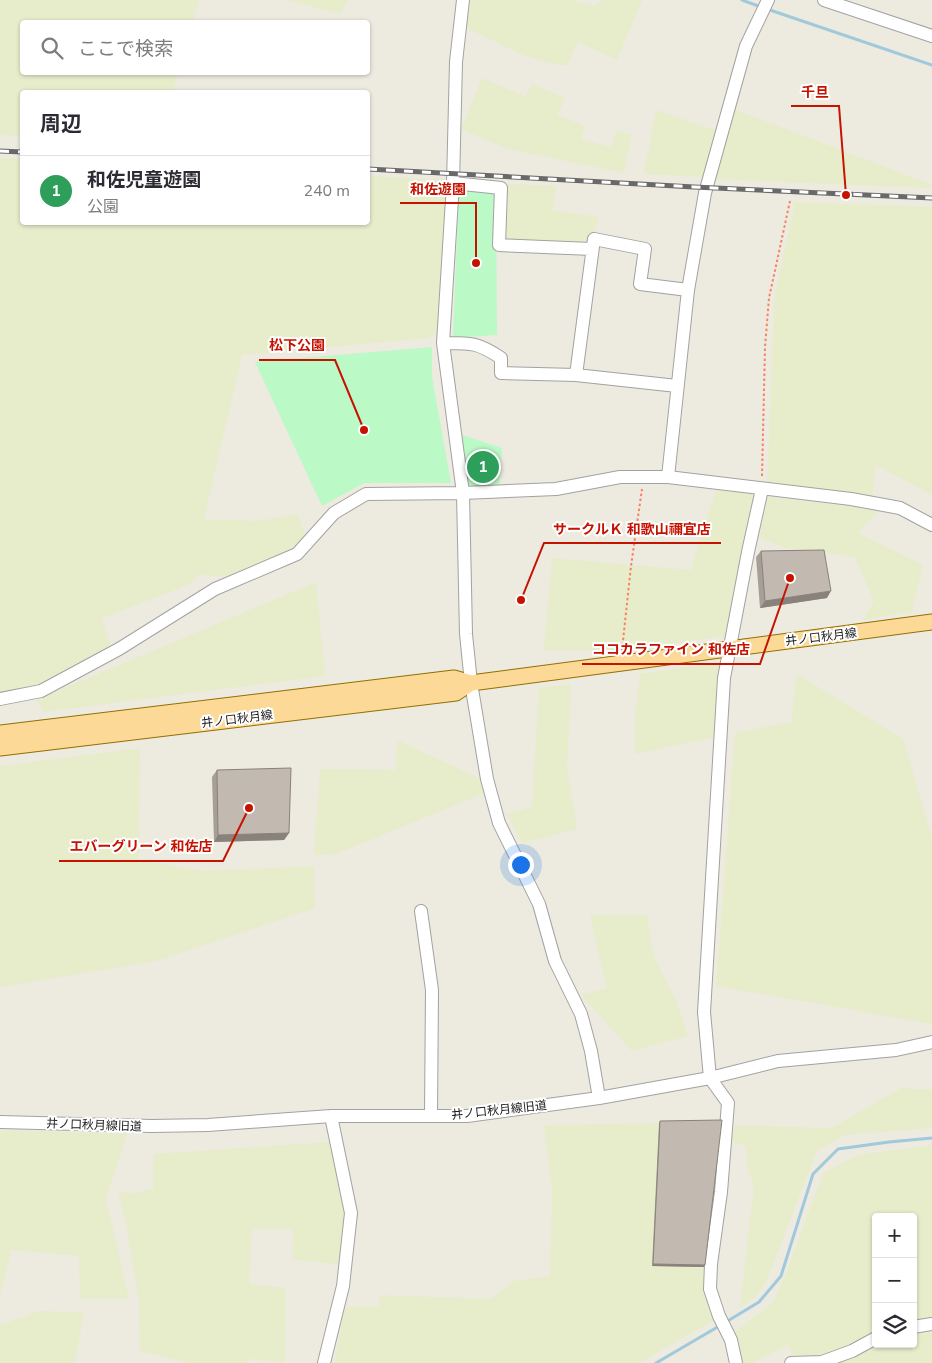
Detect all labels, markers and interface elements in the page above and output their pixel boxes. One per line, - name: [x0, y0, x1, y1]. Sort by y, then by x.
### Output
- search box: [20, 20, 370, 75]
- icon: search: [38, 34, 66, 62]
- text: ここで検索: [78, 36, 173, 62]
- callout: 千旦: [791, 77, 839, 106]
- text: 千旦: [801, 83, 829, 102]
- text: 周辺: [40, 110, 82, 138]
- text: 和佐児童遊園: [87, 167, 201, 193]
- callout: 和佐遊園: [400, 174, 476, 203]
- text: 1: [51, 180, 61, 202]
- text: 240 m: [303, 180, 350, 202]
- text: 和佐遊園: [410, 180, 466, 199]
- text: 公園: [87, 196, 119, 218]
- callout: 松下公園: [259, 331, 335, 360]
- text: 松下公園: [269, 336, 325, 355]
- pin: 1: [467, 448, 499, 486]
- callout: サークルＫ 和歌山禰宜店: [544, 514, 721, 543]
- text: サークルＫ 和歌山禰宜店: [553, 520, 711, 539]
- street label: 井ノ口秋月線: [784, 625, 858, 649]
- callout: ココカラファイン 和佐店: [582, 635, 760, 664]
- text: ココカラファイン 和佐店: [592, 640, 750, 659]
- street label: 井ノ口秋月線: [200, 707, 274, 731]
- callout: エバーグリーン 和佐店: [59, 832, 223, 861]
- text: エバーグリーン 和佐店: [69, 837, 213, 856]
- your location: [508, 852, 534, 878]
- street label: 井ノ口秋月線旧道: [450, 1097, 548, 1123]
- street label: 井ノ口秋月線旧道: [46, 1115, 142, 1135]
- map controls: [872, 1213, 917, 1348]
- button: +: [872, 1213, 917, 1258]
- button: −: [872, 1258, 917, 1303]
- button: layers: [872, 1303, 917, 1348]

